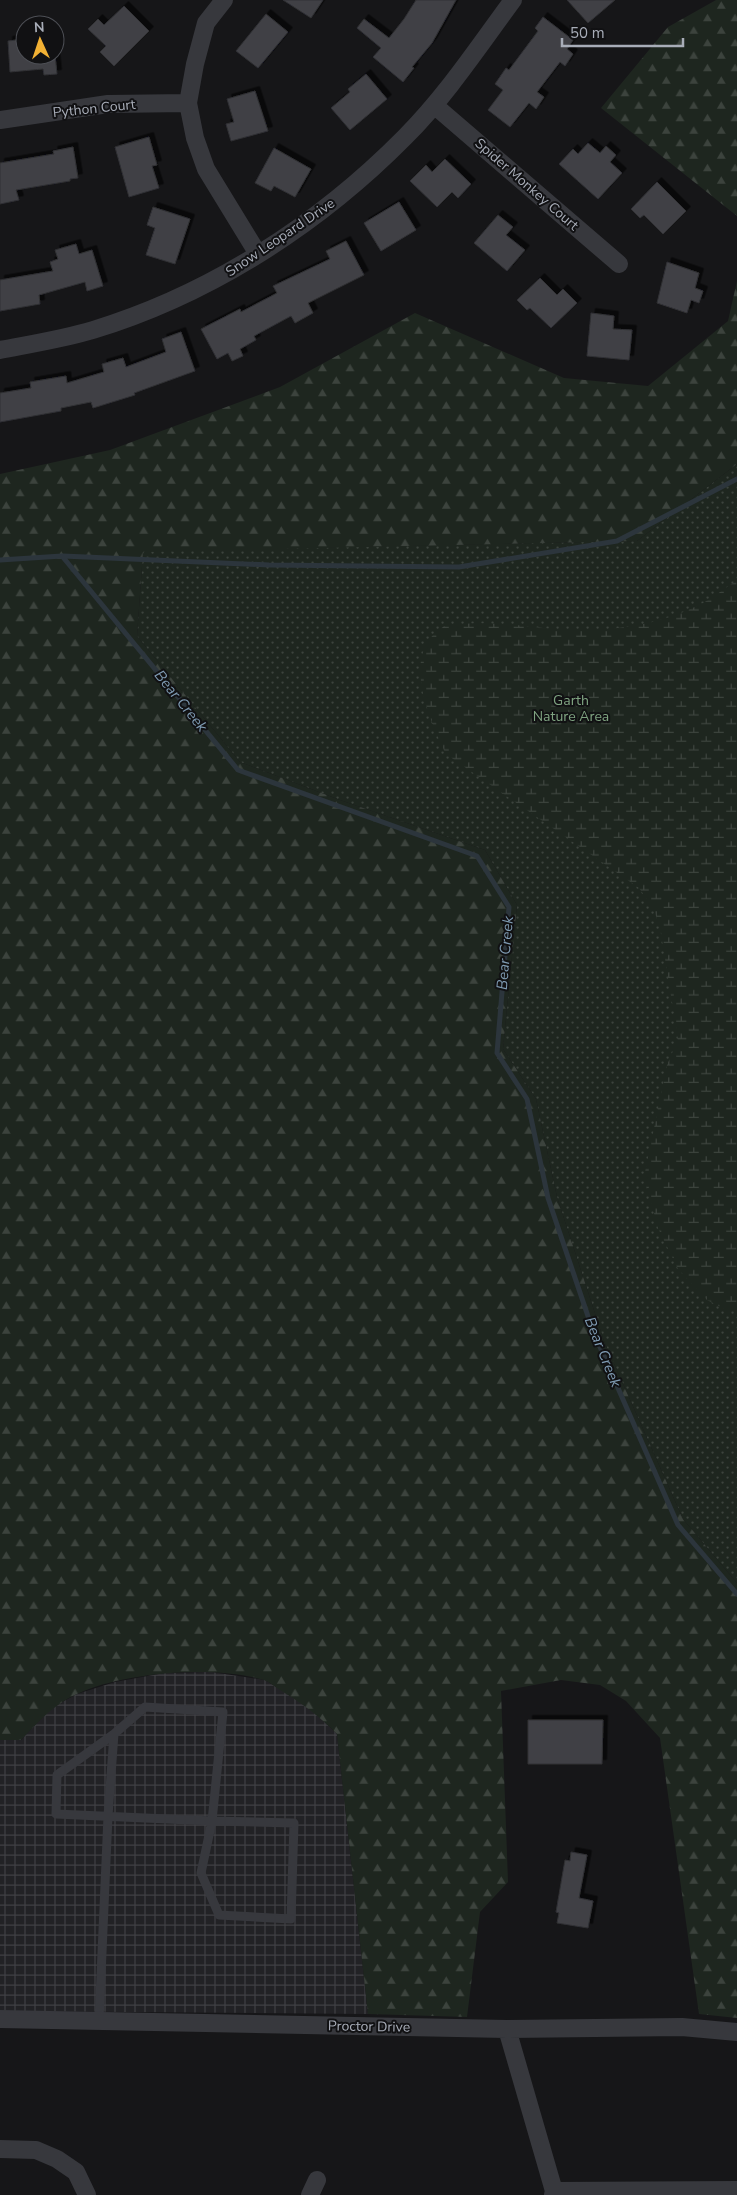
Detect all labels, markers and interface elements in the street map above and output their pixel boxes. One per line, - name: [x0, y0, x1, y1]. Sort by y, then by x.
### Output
- north arrow: [15, 15, 65, 65]
- scale bar: [562, 15, 683, 47]
- text: N: [34, 18, 45, 37]
- text: 50 m: [570, 23, 605, 43]
- street label: Python Court: [52, 95, 137, 122]
- street label: Spider Monkey Court: [471, 134, 583, 235]
- street label: Snow Leopard Drive: [222, 194, 339, 281]
- water label: Bear Creek: [150, 666, 212, 736]
- park label: Garth Nature Area: [533, 691, 609, 726]
- water label: Bear Creek: [492, 915, 518, 991]
- water label: Bear Creek: [580, 1314, 626, 1391]
- street label: Proctor Drive: [328, 2016, 410, 2037]

